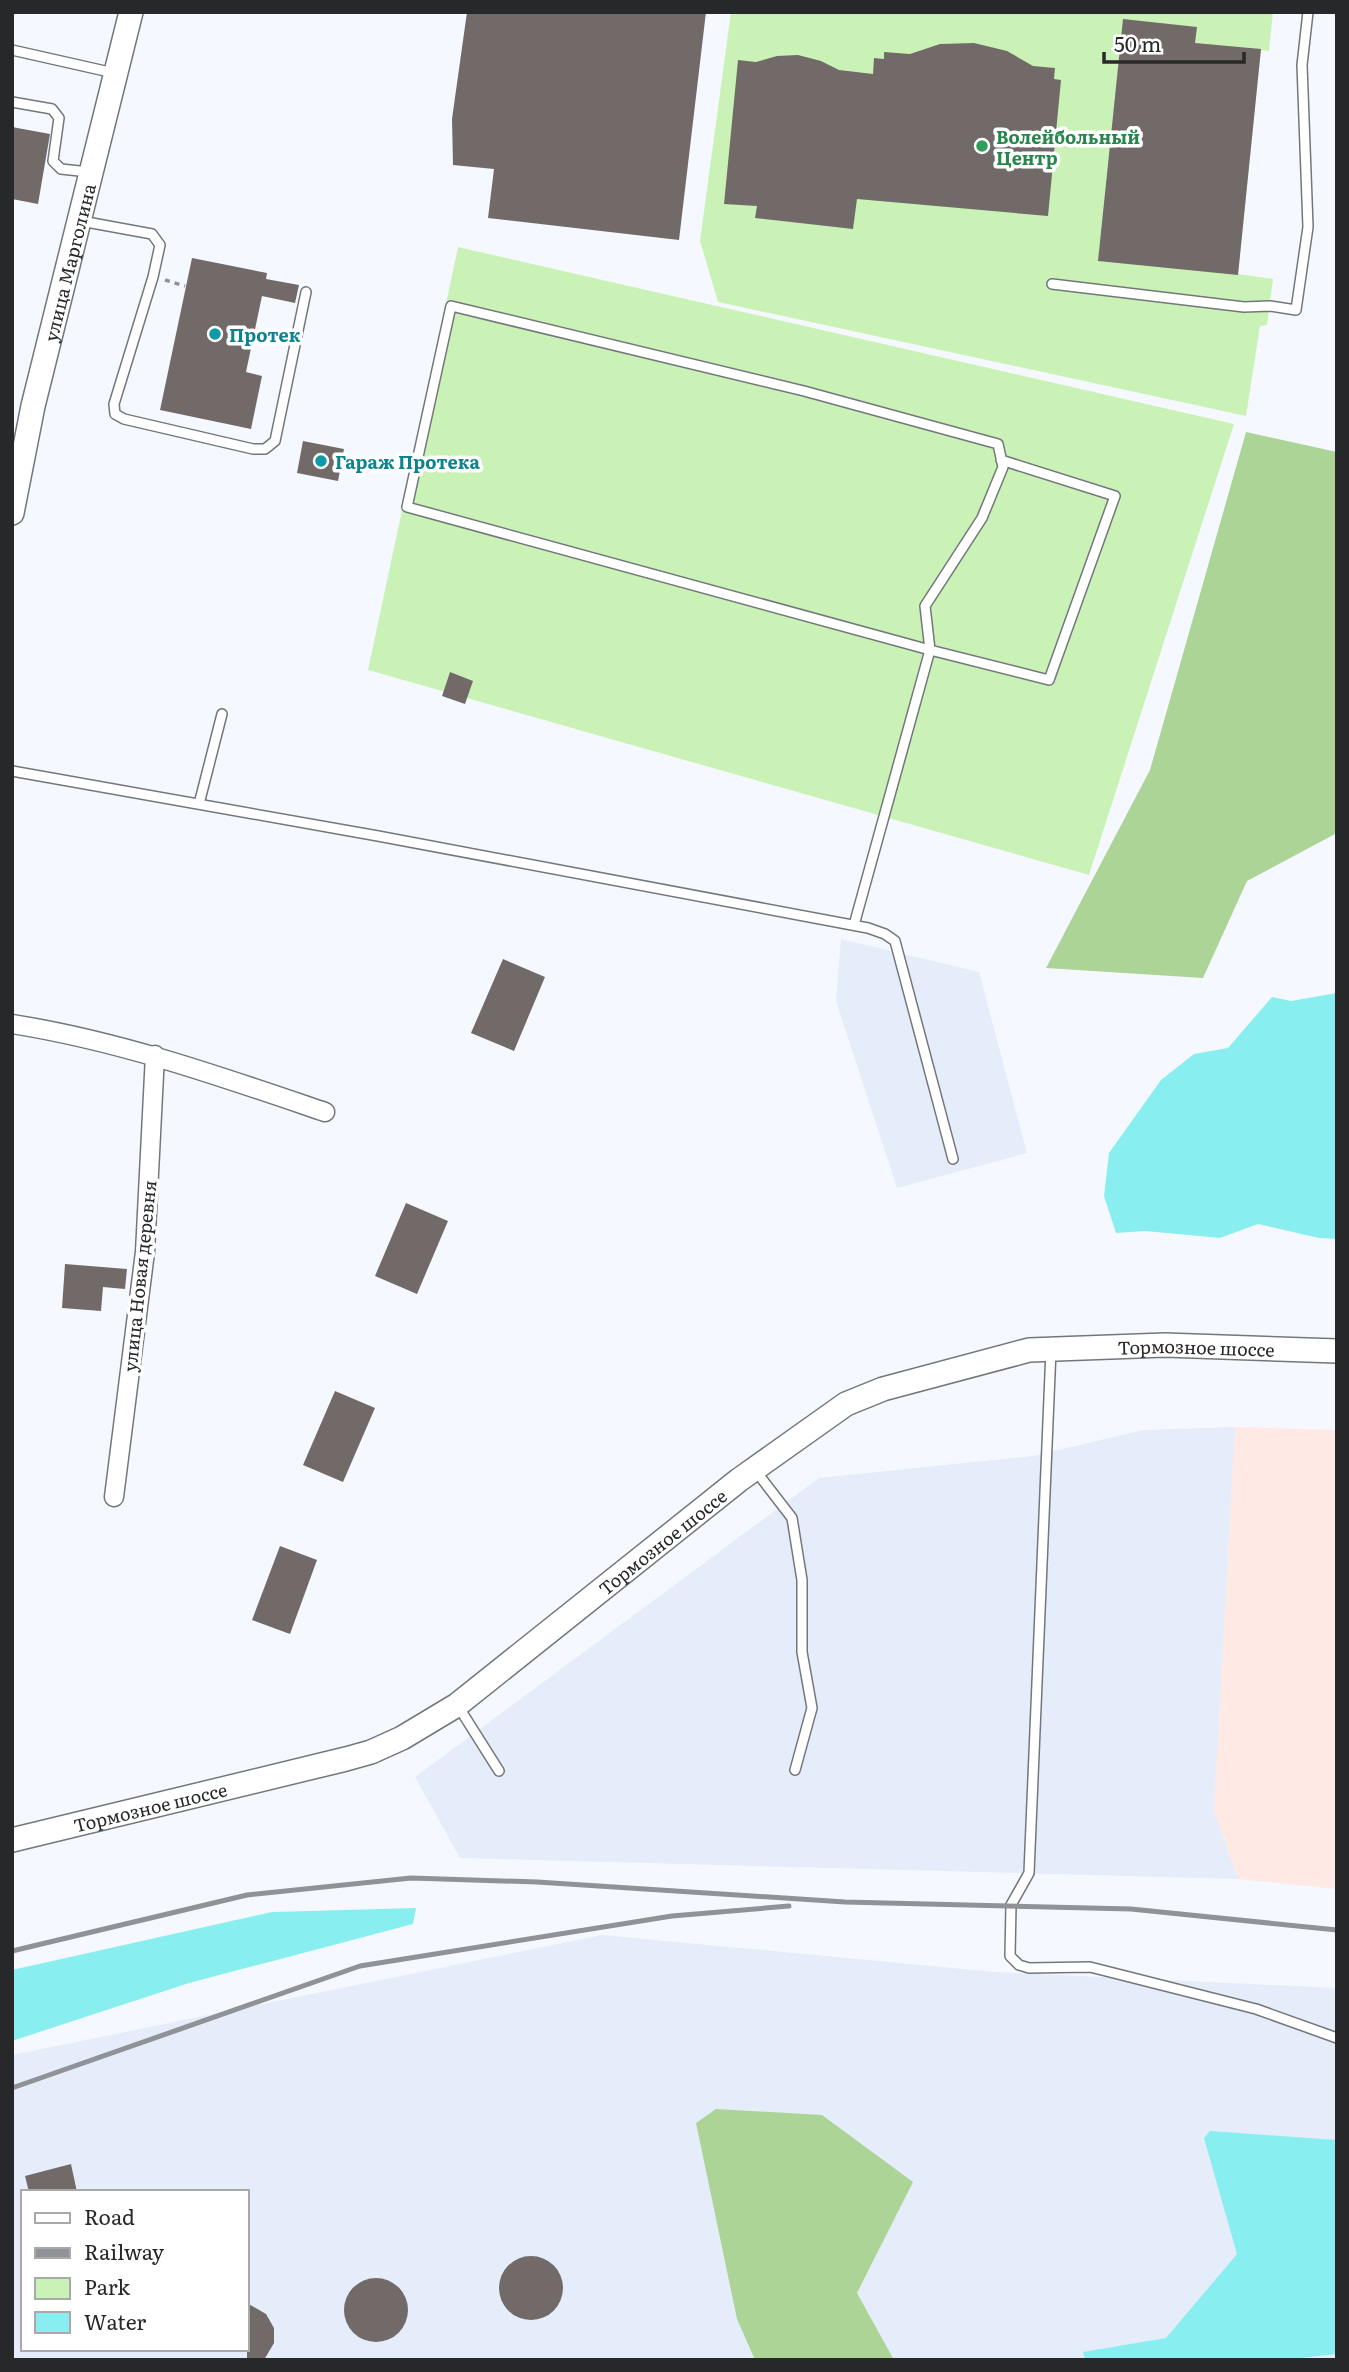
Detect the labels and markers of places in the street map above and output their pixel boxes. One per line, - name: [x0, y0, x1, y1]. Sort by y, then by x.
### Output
- place label: Волейбольный Центр: [996, 123, 1140, 171]
- marker: Волейбольный Центр: [974, 138, 990, 154]
- place label: Протек: [229, 321, 301, 348]
- marker: Протек: [207, 326, 223, 342]
- place label: Гараж Протека: [335, 448, 480, 475]
- marker: Гараж Протека: [313, 453, 329, 469]

